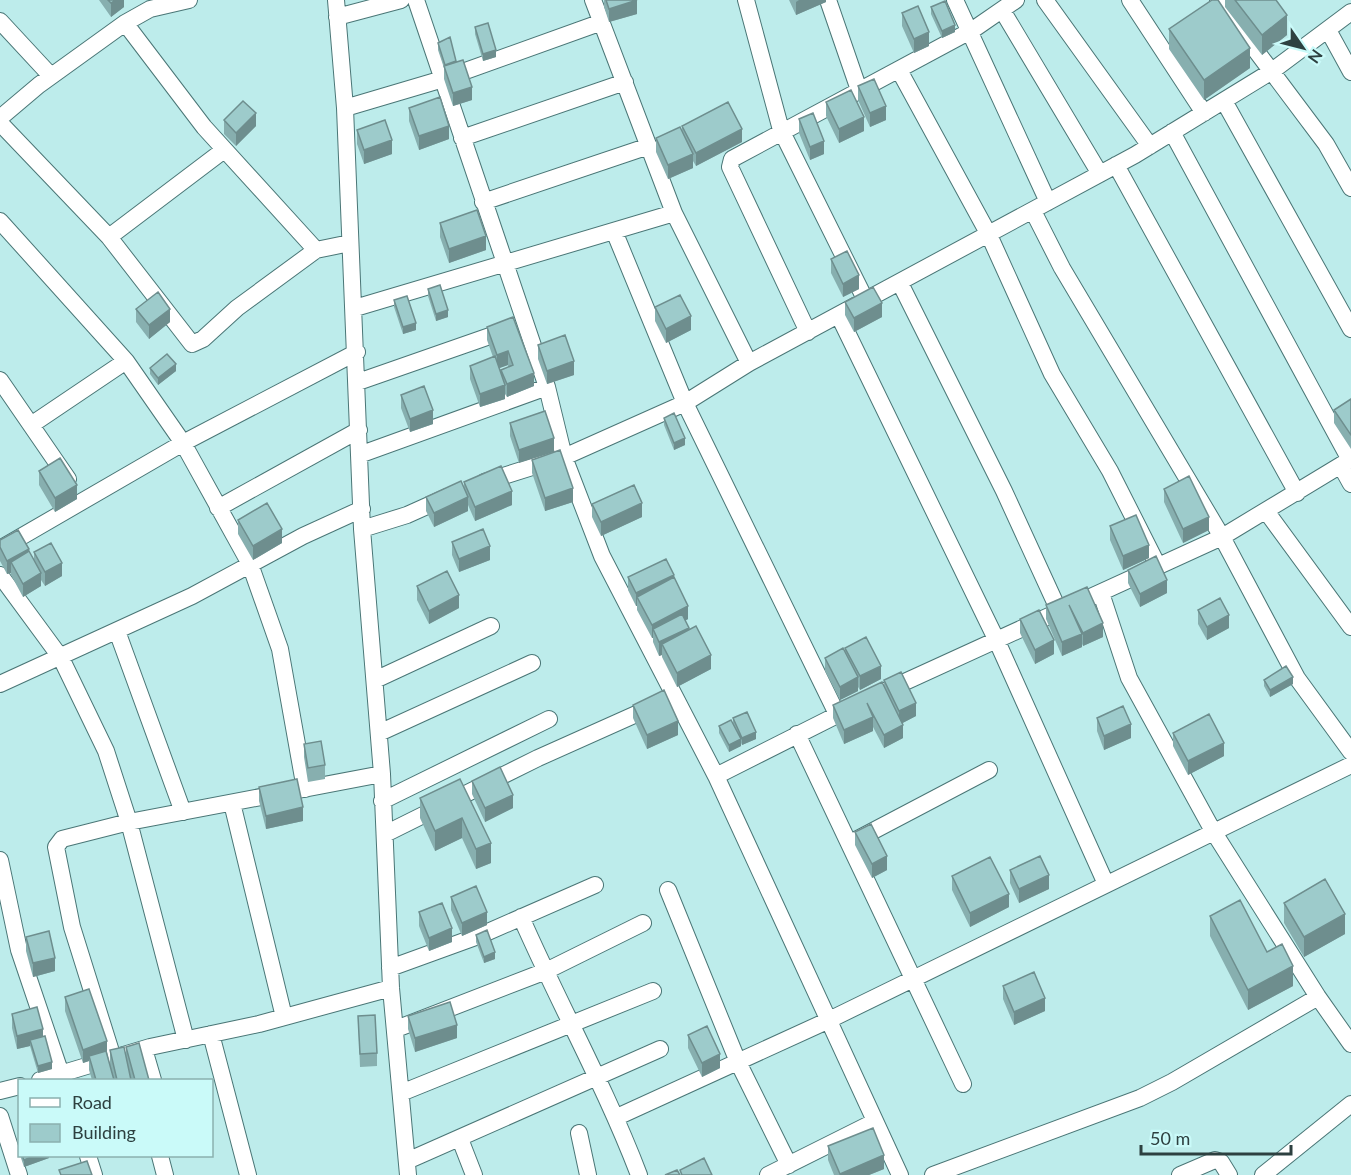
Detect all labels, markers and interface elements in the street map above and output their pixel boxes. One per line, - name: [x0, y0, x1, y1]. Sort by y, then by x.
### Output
- north arrow: [1273, 18, 1333, 78]
- text: N: [1304, 46, 1327, 67]
- legend: [18, 1079, 213, 1157]
- text: Road: [72, 1091, 112, 1113]
- scale bar: [1141, 1118, 1291, 1156]
- text: Building: [72, 1121, 136, 1143]
- text: 50 m: [1150, 1127, 1190, 1149]

